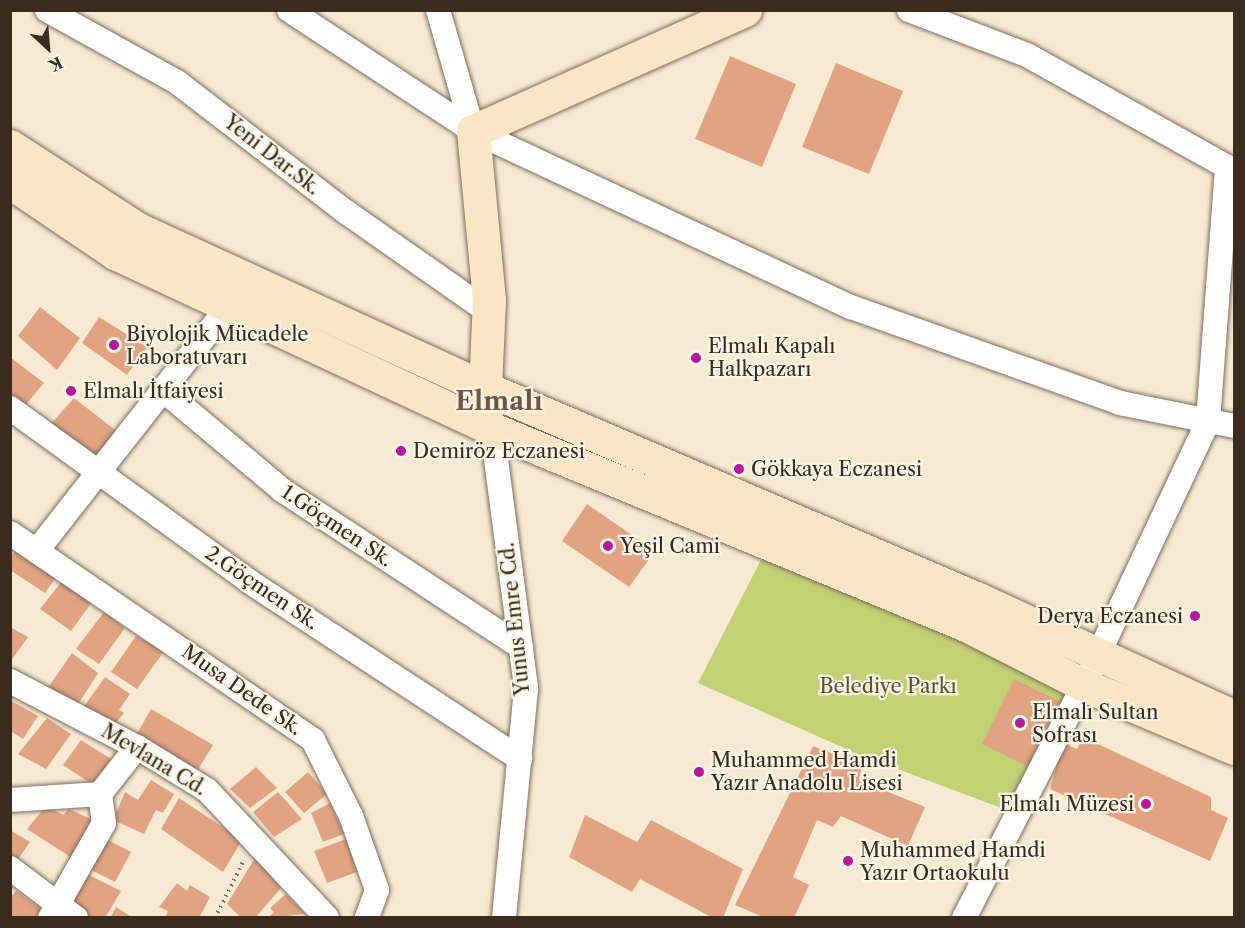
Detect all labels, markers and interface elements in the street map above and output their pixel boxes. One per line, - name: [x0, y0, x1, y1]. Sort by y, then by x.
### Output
- north arrow: [18, 18, 78, 78]
- text: K: [46, 52, 66, 76]
- street label: Yeni Dar.Sk.: [219, 110, 325, 200]
- place label: Biyolojik Mücadele Laboratuvarı: [126, 322, 309, 369]
- place label: Elmalı Kapalı Halkpazarı: [708, 334, 835, 381]
- marker: Biyolojik Mücadele Laboratuvarı: [107, 338, 121, 352]
- marker: Elmalı Kapalı Halkpazarı: [689, 351, 703, 365]
- place label: Elmalı İtfaiyesi: [83, 379, 224, 403]
- marker: Elmalı İtfaiyesi: [64, 384, 78, 398]
- district label: Elmalı: [455, 386, 543, 418]
- place label: Demiröz Eczanesi: [413, 439, 585, 463]
- marker: Demiröz Eczanesi: [394, 444, 408, 458]
- place label: Gökkaya Eczanesi: [751, 457, 922, 481]
- marker: Gökkaya Eczanesi: [732, 462, 746, 476]
- street label: 1.Göçmen Sk.: [277, 480, 397, 572]
- place label: Yeşil Cami: [620, 534, 720, 558]
- marker: Yeşil Cami: [601, 539, 615, 553]
- street label: 2.Göçmen Sk.: [201, 541, 323, 635]
- street label: Yunus Emre Cd.: [495, 541, 535, 697]
- place label: Derya Eczanesi: [1037, 604, 1183, 628]
- marker: Derya Eczanesi: [1188, 609, 1202, 623]
- street label: Musa Dede Sk.: [177, 640, 307, 740]
- park label: Belediye Parkı: [819, 674, 957, 698]
- place label: Elmalı Sultan Sofrası: [1032, 700, 1159, 747]
- marker: Elmalı Sultan Sofrası: [1013, 716, 1027, 730]
- street label: Mevlana Cd.: [97, 719, 211, 801]
- place label: Muhammed Hamdi Yazır Anadolu Lisesi: [711, 748, 904, 795]
- marker: Muhammed Hamdi Yazır Anadolu Lisesi: [692, 765, 706, 779]
- place label: Elmalı Müzesi: [1000, 792, 1134, 816]
- marker: Elmalı Müzesi: [1139, 797, 1153, 811]
- place label: Muhammed Hamdi Yazır Ortaokulu: [860, 838, 1046, 885]
- marker: Muhammed Hamdi Yazır Ortaokulu: [841, 854, 855, 868]

